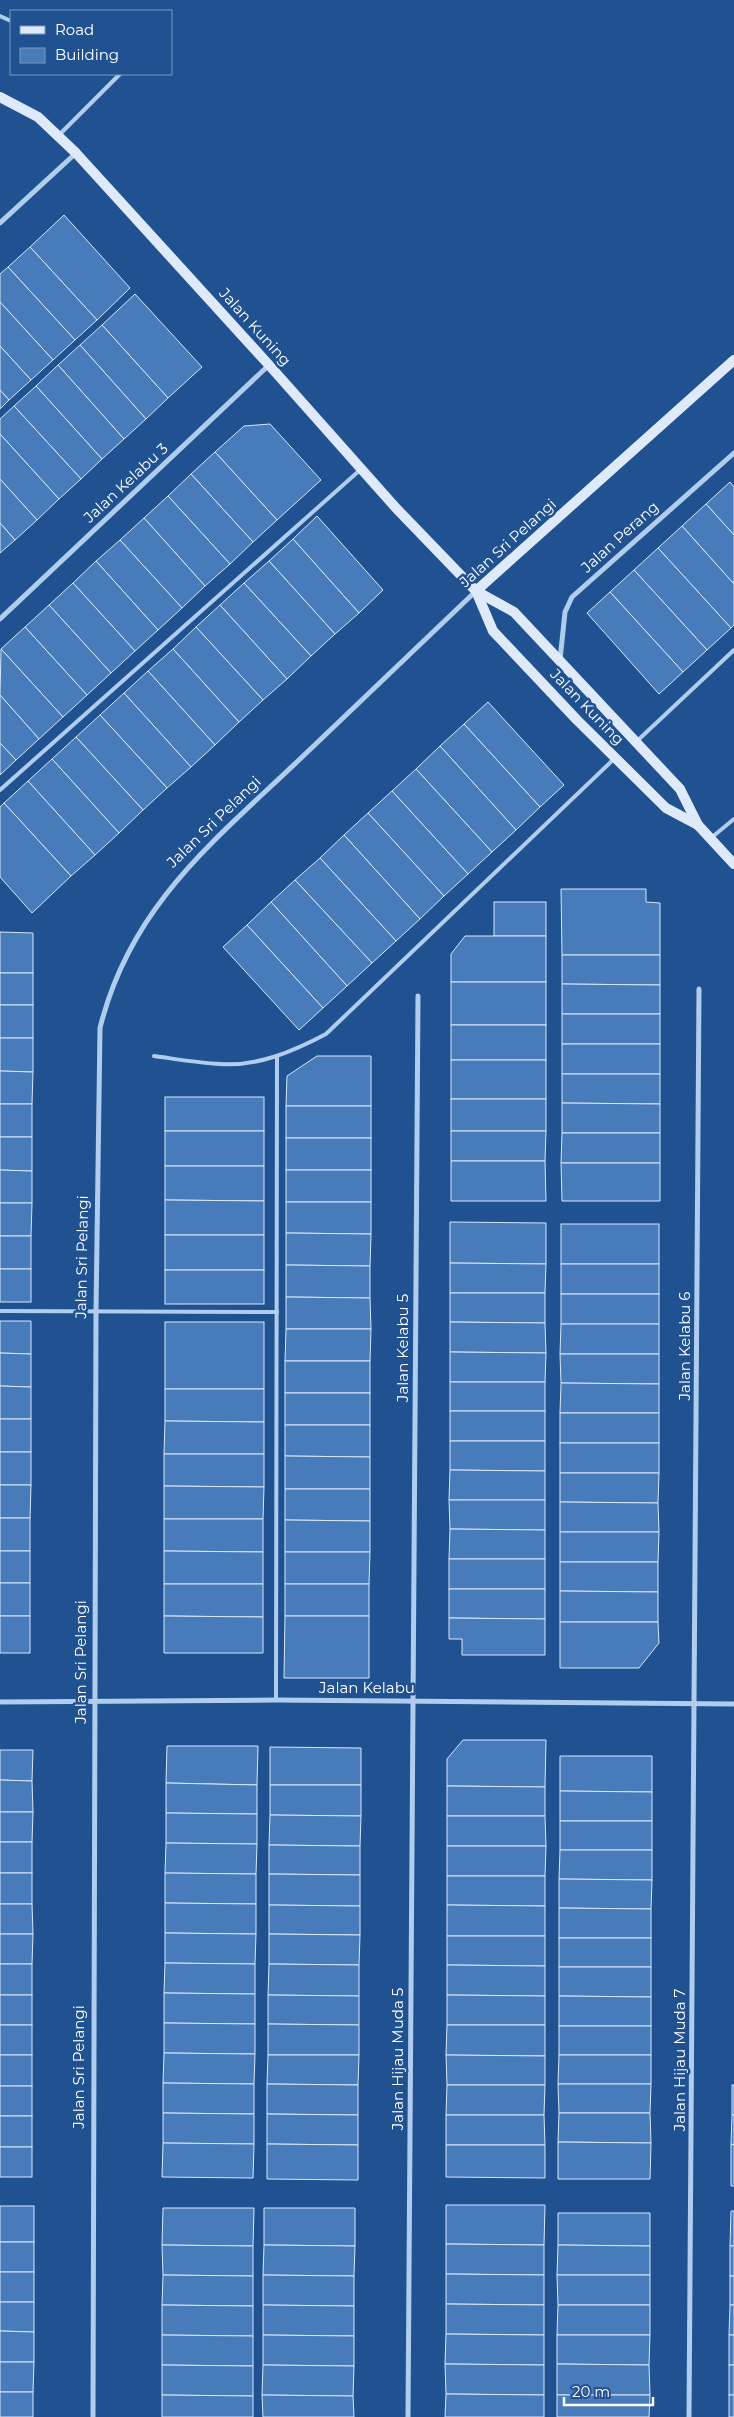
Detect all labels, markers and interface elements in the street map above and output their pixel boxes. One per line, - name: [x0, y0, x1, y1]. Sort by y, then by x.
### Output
- legend: [10, 10, 172, 75]
- text: Road: [55, 20, 94, 39]
- text: Building: [55, 45, 119, 64]
- street label: Jalan Kuning: [215, 283, 295, 370]
- street label: Jalan Kelabu 3: [79, 439, 172, 527]
- street label: Jalan Sri Pelangi: [455, 494, 560, 592]
- street label: Jalan Perang: [576, 497, 662, 577]
- street label: Jalan Kuning: [546, 664, 628, 749]
- street label: Jalan Sri Pelangi: [162, 772, 265, 872]
- street label: Jalan Sri Pelangi: [71, 1195, 92, 1320]
- street label: Jalan Kelabu 6: [675, 1292, 694, 1401]
- street label: Jalan Kelabu 5: [393, 1294, 412, 1403]
- street label: Jalan Sri Pelangi: [71, 1600, 90, 1725]
- street label: Jalan Kelabu: [318, 1678, 415, 1697]
- street label: Jalan Hijau Muda 5: [388, 1988, 407, 2131]
- street label: Jalan Hijau Muda 7: [670, 1988, 689, 2132]
- street label: Jalan Sri Pelangi: [69, 2005, 88, 2130]
- scale bar: [564, 2374, 653, 2406]
- text: 20 m: [572, 2382, 610, 2401]

